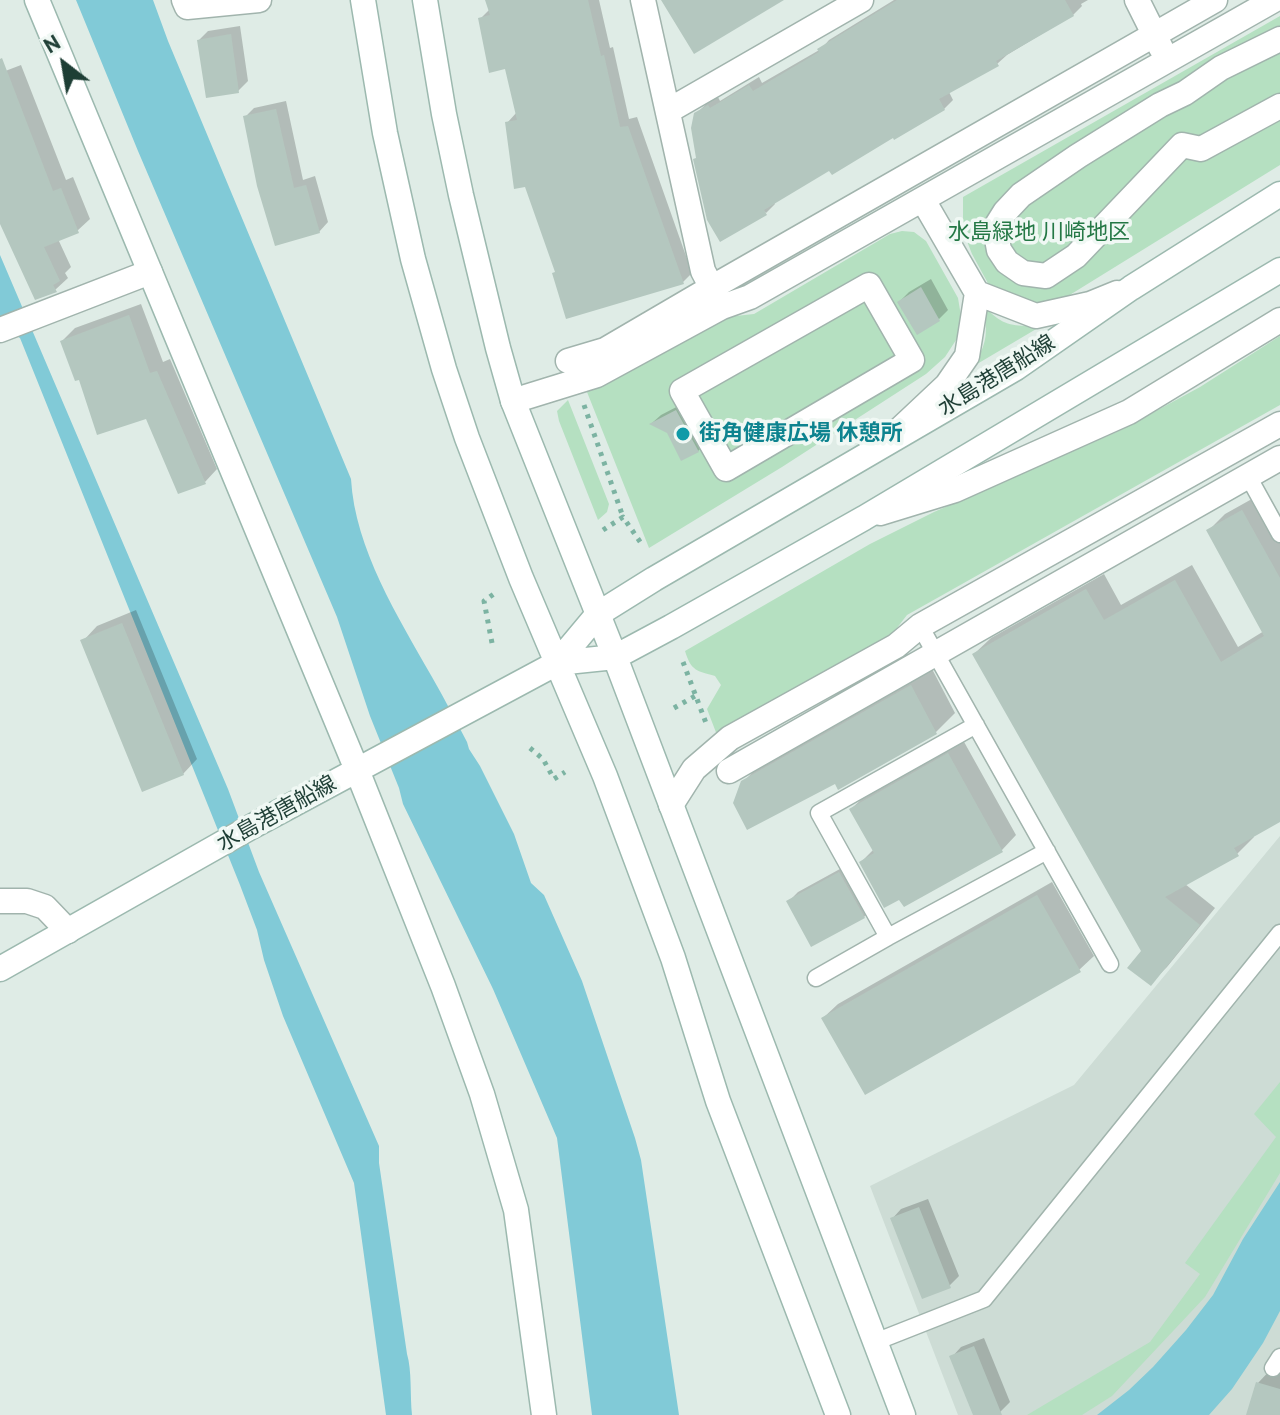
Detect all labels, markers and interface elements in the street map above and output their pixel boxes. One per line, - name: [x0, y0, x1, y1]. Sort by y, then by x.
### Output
- north arrow: [24, 24, 104, 104]
- text: N: [38, 28, 65, 59]
- park label: 水島緑地 川崎地区: [948, 220, 1130, 246]
- street label: 水島港唐船線: [934, 330, 1060, 422]
- place label: 街角健康広場 休憩所: [699, 421, 903, 447]
- marker: 街角健康広場 休憩所: [674, 425, 692, 443]
- street label: 水島港唐船線: [213, 770, 341, 858]

